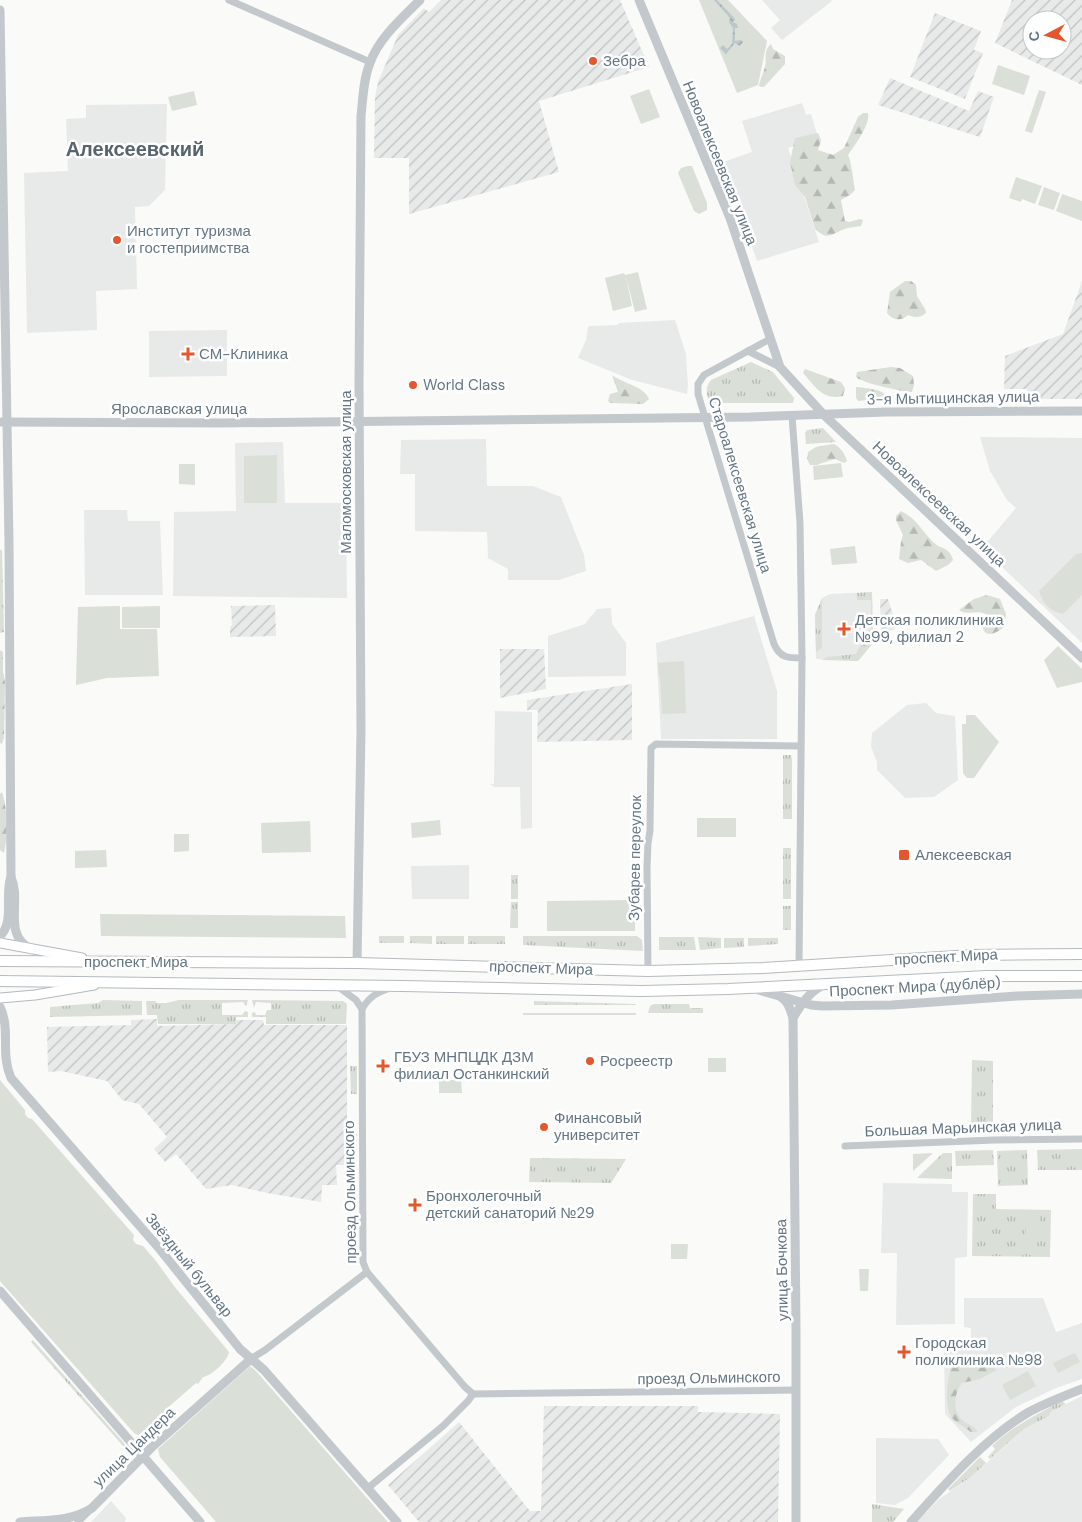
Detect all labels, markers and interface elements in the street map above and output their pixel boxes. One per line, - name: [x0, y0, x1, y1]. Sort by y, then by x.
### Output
- north arrow: [1022, 10, 1072, 60]
- text: С: [1025, 30, 1044, 42]
- place label: Зебра: [603, 51, 646, 71]
- marker: Зебра: [587, 55, 599, 67]
- street label: Новоалексеевская улица: [678, 78, 762, 249]
- district label: Алексеевский: [66, 136, 204, 162]
- place label: Институт туризма и гостеприимства: [127, 221, 251, 258]
- marker: Институт туризма и гостеприимства: [111, 234, 123, 246]
- place label: СМ-Клиника: [199, 344, 289, 364]
- marker: СМ-Клиника: [181, 347, 195, 361]
- place label: World Class: [423, 375, 505, 395]
- marker: World Class: [407, 379, 419, 391]
- street label: 3-я Мытищинская улица: [866, 386, 1040, 410]
- street label: Маломосковская улица: [336, 390, 356, 554]
- street label: Староалексеевская улица: [704, 395, 776, 576]
- street label: Ярославская улица: [111, 399, 248, 419]
- street label: Новоалексеевская улица: [868, 437, 1010, 572]
- place label: Детская поликлиника №99, филиал 2: [855, 610, 1004, 647]
- marker: Детская поликлиника №99, филиал 2: [837, 622, 851, 636]
- street label: Зубарев переулок: [624, 794, 646, 921]
- place label: Алексеевская: [915, 845, 1012, 865]
- marker: Алексеевская: [897, 848, 911, 862]
- street label: проспект Мира: [894, 944, 999, 970]
- street label: проспект Мира: [84, 952, 189, 972]
- street label: проспект Мира: [489, 956, 594, 980]
- street label: Проспект Мира (дублёр): [829, 973, 1001, 1001]
- place label: ГБУЗ МНПЦДК ДЗМ филиал Останкинский: [394, 1047, 549, 1084]
- place label: Росреестр: [600, 1051, 673, 1071]
- marker: Росреестр: [584, 1055, 596, 1067]
- marker: ГБУЗ МНПЦДК ДЗМ филиал Останкинский: [376, 1059, 390, 1073]
- place label: Финансовый университет: [554, 1108, 642, 1145]
- street label: Большая Марьинская улица: [864, 1115, 1062, 1141]
- street label: проезд Ольминского: [339, 1120, 361, 1264]
- marker: Финансовый университет: [538, 1121, 550, 1133]
- place label: Бронхолегочный детский санаторий №29: [426, 1186, 594, 1223]
- marker: Бронхолегочный детский санаторий №29: [408, 1198, 422, 1212]
- street label: Звёздный бульвар: [141, 1209, 237, 1321]
- street label: улица Бочкова: [771, 1218, 793, 1321]
- place label: Городская поликлиника №98: [915, 1333, 1042, 1370]
- marker: Городская поликлиника №98: [897, 1345, 911, 1359]
- street label: проезд Ольминского: [637, 1367, 781, 1389]
- street label: улица Цандера: [89, 1402, 180, 1491]

